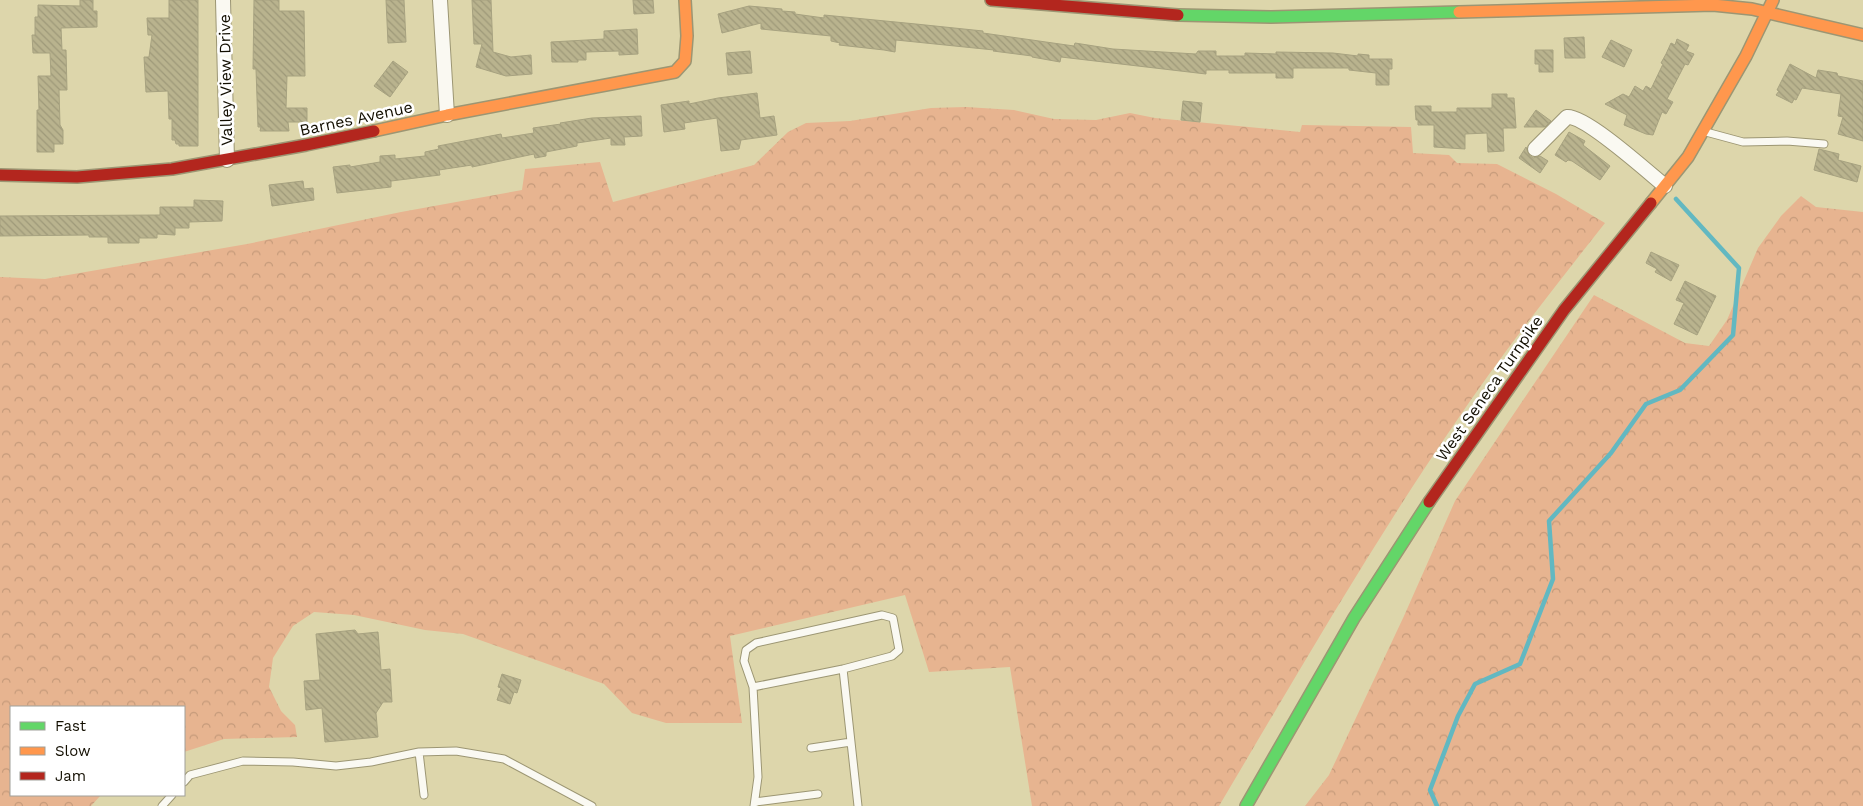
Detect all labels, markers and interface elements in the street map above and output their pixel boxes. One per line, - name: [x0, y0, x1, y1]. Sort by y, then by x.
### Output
- street label: Valley View Drive: [215, 14, 236, 146]
- street label: Barnes Avenue: [298, 97, 414, 140]
- street label: West Seneca Turnpike: [1432, 312, 1547, 465]
- legend: [10, 706, 185, 796]
- text: Fast: [55, 717, 87, 735]
- text: Slow: [55, 742, 91, 760]
- text: Jam: [55, 767, 86, 785]

